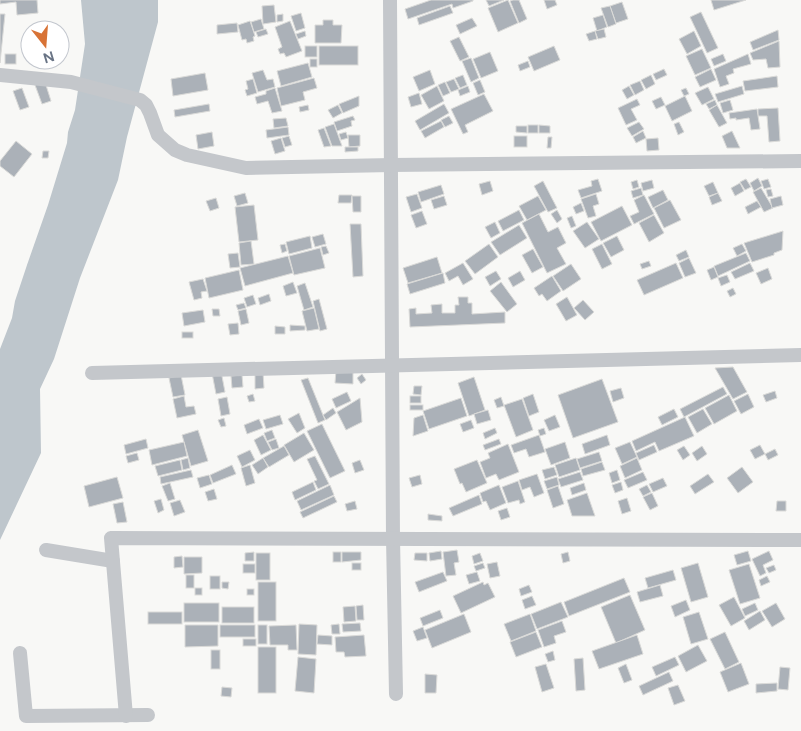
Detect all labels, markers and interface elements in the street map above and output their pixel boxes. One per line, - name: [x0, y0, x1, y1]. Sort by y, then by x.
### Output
- north arrow: [20, 20, 70, 70]
- text: N: [41, 47, 56, 67]

